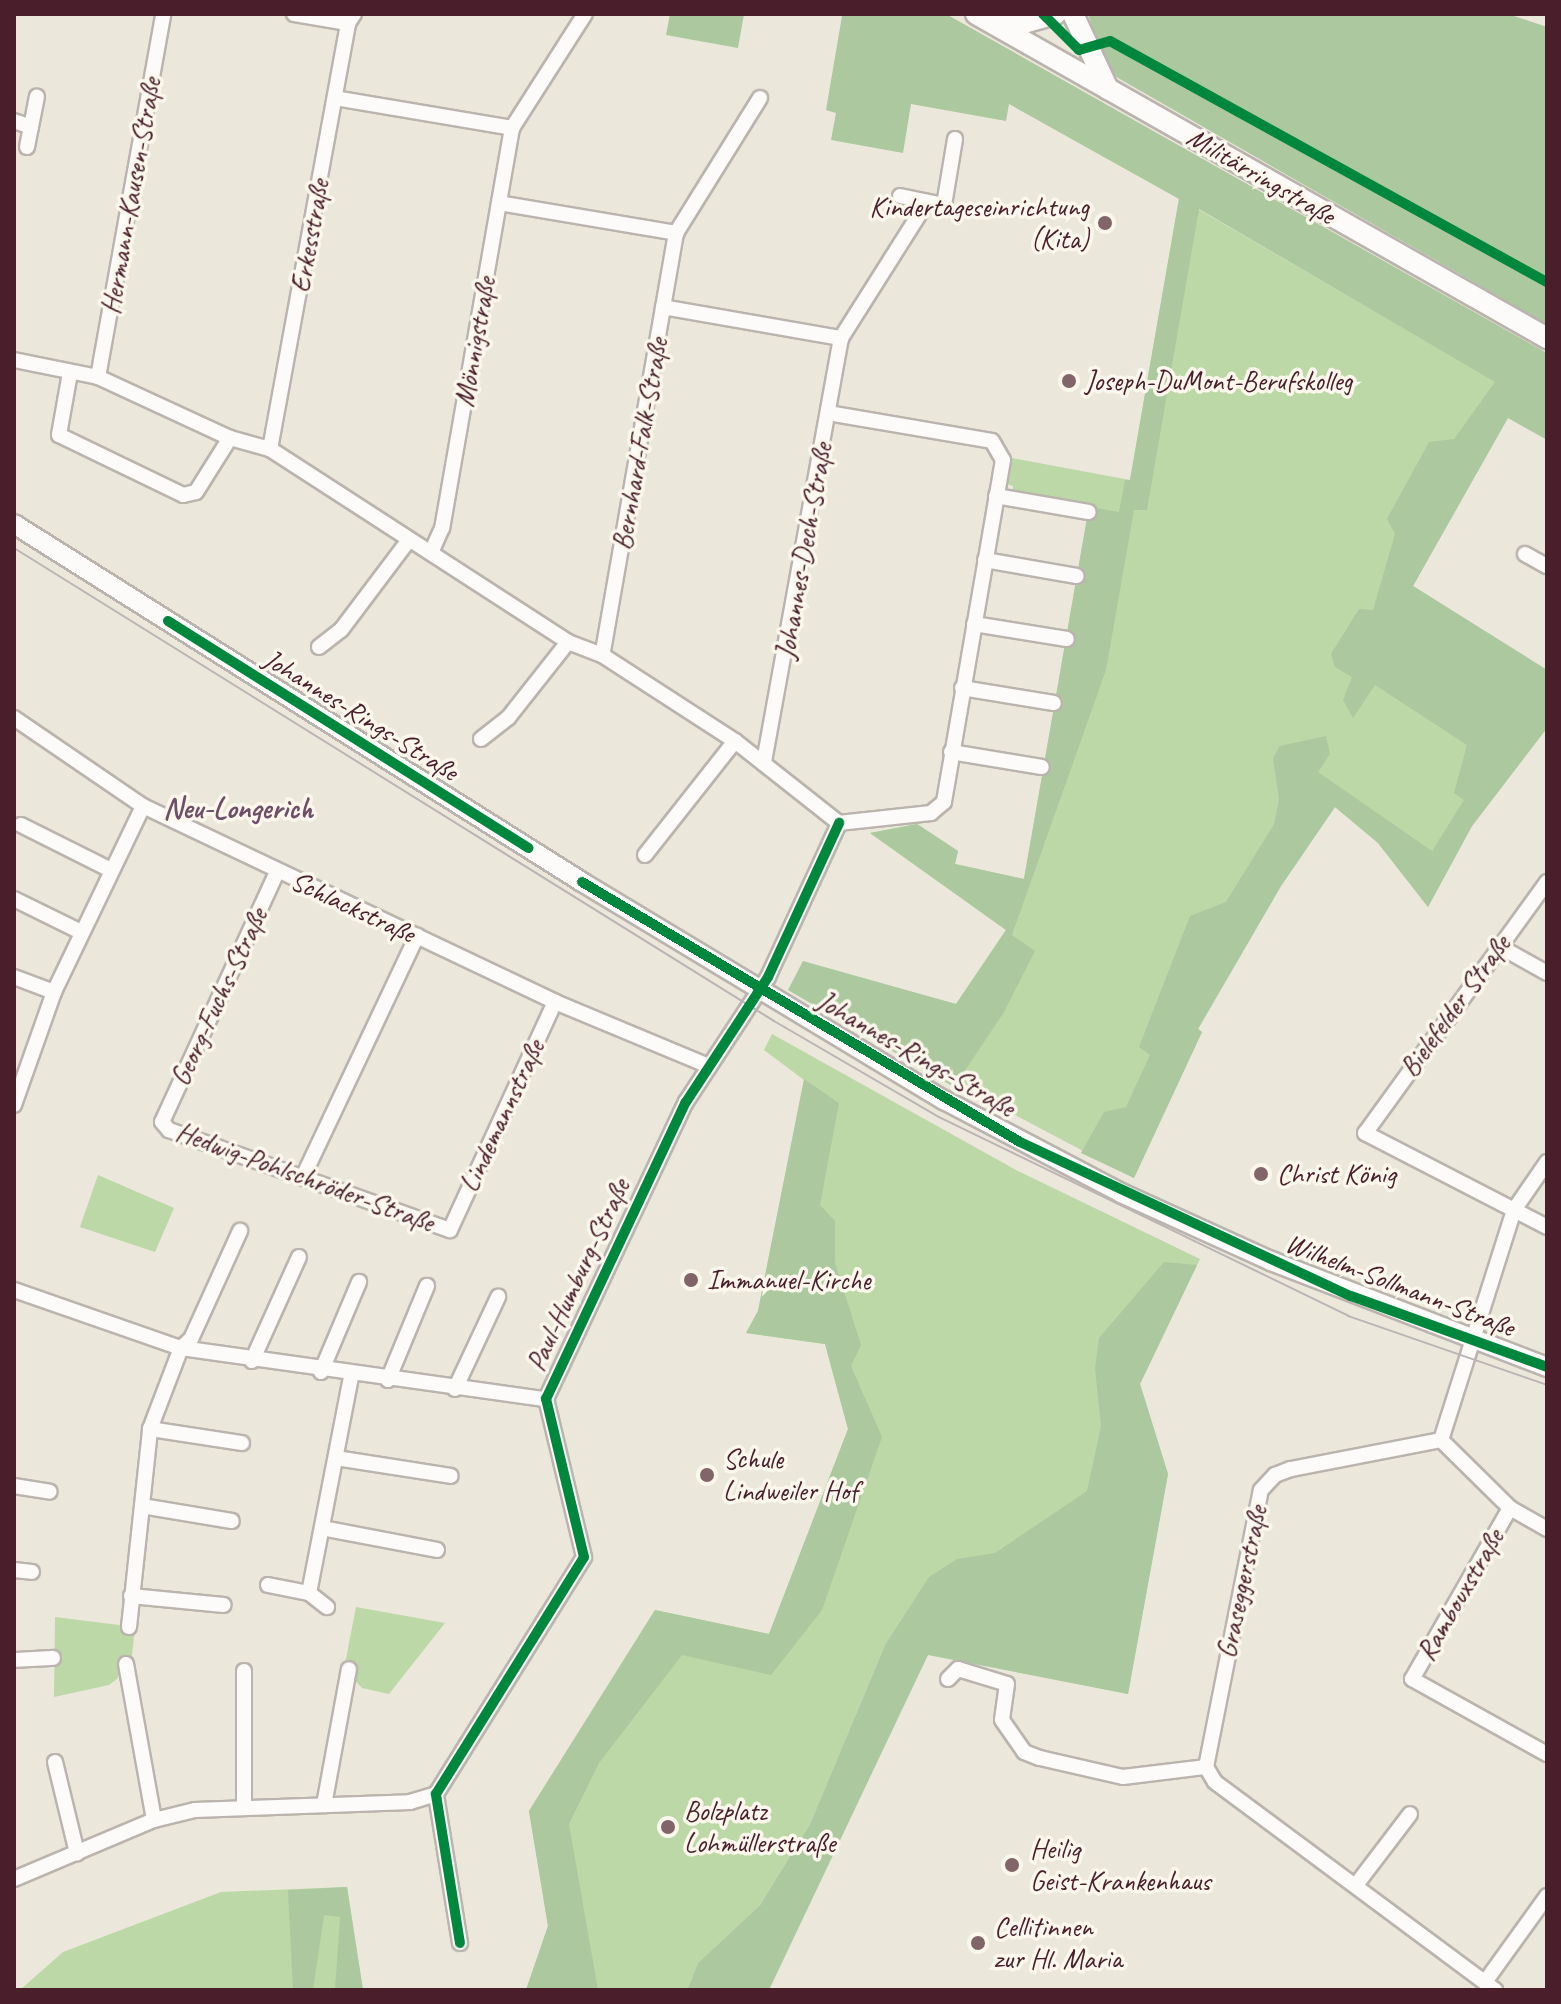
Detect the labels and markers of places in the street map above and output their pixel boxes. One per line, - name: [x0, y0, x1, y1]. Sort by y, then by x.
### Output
- place label: Kindertageseinrichtung (Kita): [870, 190, 1089, 256]
- marker: Kindertageseinrichtung (Kita): [1096, 214, 1114, 232]
- place label: Joseph-DuMont-Berufskolleg: [1085, 364, 1352, 398]
- marker: Joseph-DuMont-Berufskolleg: [1060, 372, 1078, 390]
- place label: Christ König: [1277, 1157, 1396, 1191]
- marker: Christ König: [1252, 1165, 1270, 1183]
- place label: Immanuel-Kirche: [707, 1263, 870, 1297]
- marker: Immanuel-Kirche: [682, 1271, 700, 1289]
- place label: Schule Lindweiler Hof: [723, 1442, 857, 1508]
- marker: Schule Lindweiler Hof: [698, 1466, 716, 1484]
- place label: Bolzplatz Lohmüllerstraße: [684, 1794, 835, 1860]
- marker: Bolzplatz Lohmüllerstraße: [659, 1818, 677, 1836]
- place label: Heilig Geist-Krankenhaus: [1030, 1832, 1211, 1898]
- marker: Heilig Geist-Krankenhaus: [1001, 1854, 1023, 1876]
- place label: Cellitinnen zur Hl. Maria: [994, 1910, 1122, 1976]
- marker: Cellitinnen zur Hl. Maria: [969, 1934, 987, 1952]

